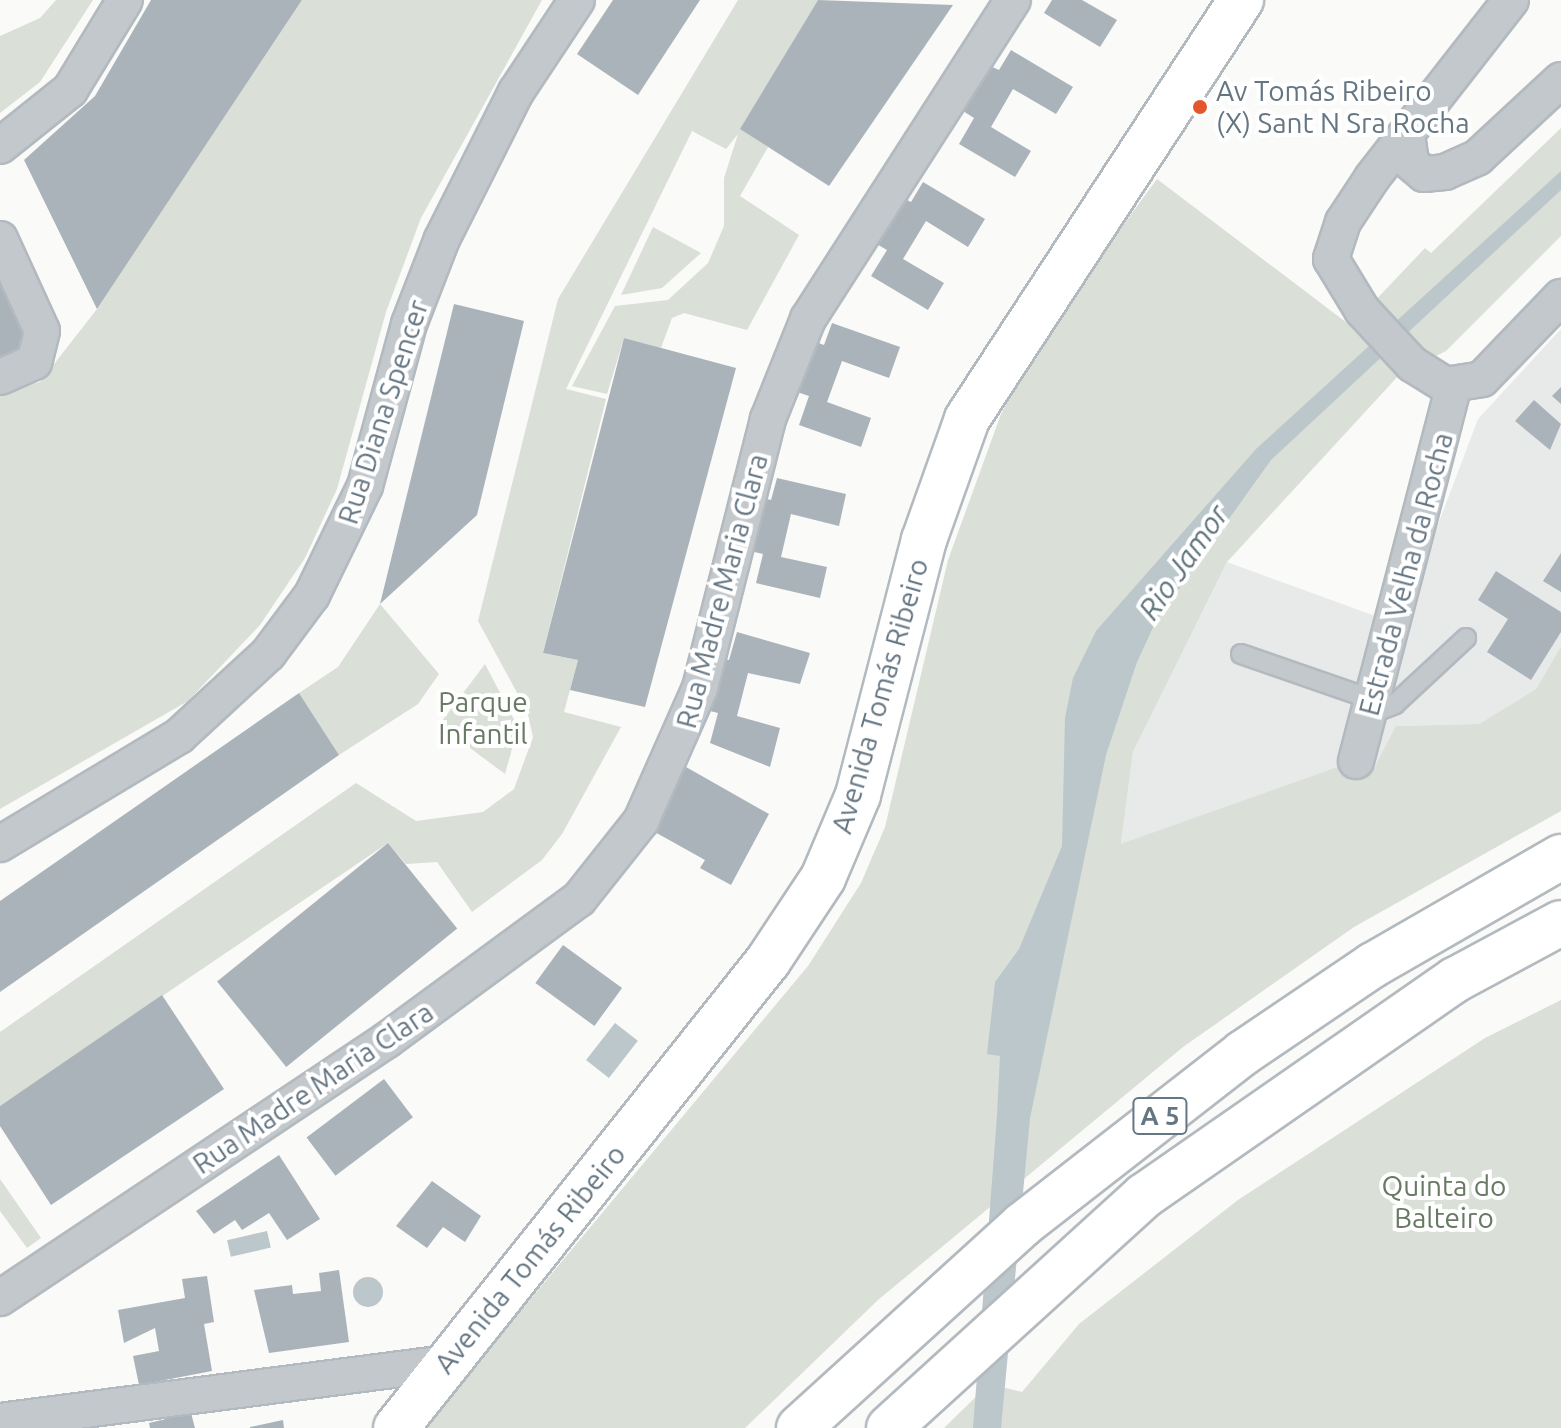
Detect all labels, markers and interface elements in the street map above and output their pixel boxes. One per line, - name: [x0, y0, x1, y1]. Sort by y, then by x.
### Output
- place label: Av Tomás Ribeiro (X) Sant N Sra Rocha: [1216, 74, 1470, 140]
- marker: Av Tomás Ribeiro (X) Sant N Sra Rocha: [1191, 98, 1209, 116]
- street label: Rua Diana Spencer: [331, 296, 435, 528]
- street label: Estrada Velha da Rocha: [1352, 429, 1460, 719]
- street label: Rua Madre Maria Clara: [669, 450, 775, 732]
- water label: Rio Jamor: [1130, 498, 1236, 626]
- street label: Avenida Tomás Ribeiro: [825, 555, 935, 837]
- park label: Parque Infantil: [438, 685, 528, 751]
- street label: Rua Madre Maria Clara: [186, 995, 440, 1181]
- road number: A 5: [1132, 1094, 1188, 1138]
- street label: Avenida Tomás Ribeiro: [427, 1138, 633, 1380]
- park label: Quinta do Balteiro: [1381, 1169, 1507, 1235]

